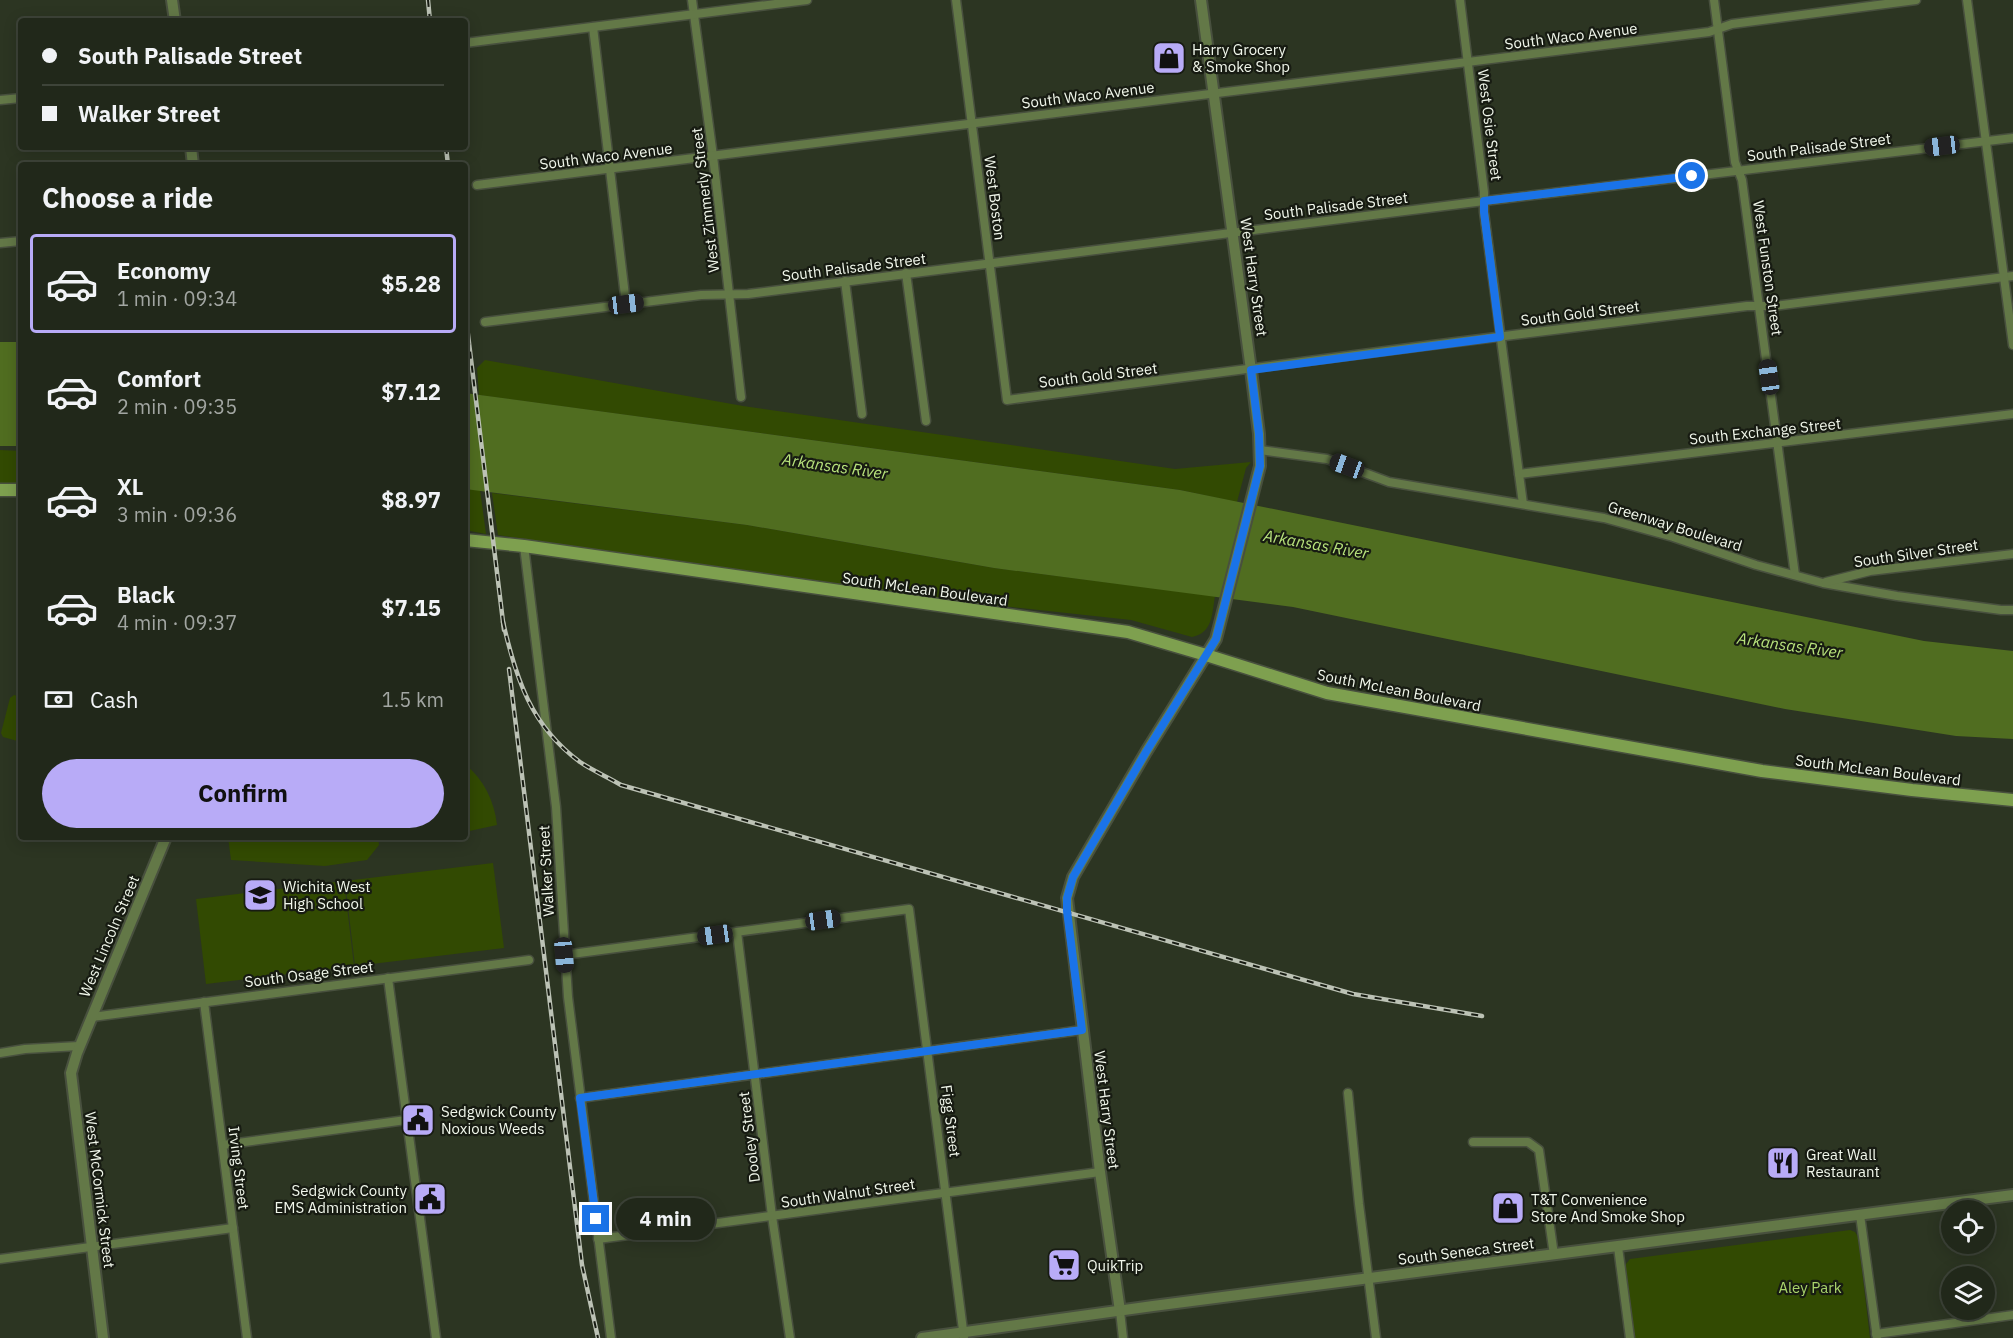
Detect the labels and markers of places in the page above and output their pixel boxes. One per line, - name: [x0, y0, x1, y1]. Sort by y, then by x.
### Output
- shop icon: Harry Grocery & Smoke Shop: [1151, 40, 1187, 76]
- place label: Harry Grocery & Smoke Shop: [1192, 40, 1290, 76]
- school or university icon: Wichita West High School: [242, 877, 278, 913]
- place label: Wichita West High School: [283, 877, 371, 913]
- public building icon: Sedgwick County Noxious Weeds: [400, 1102, 436, 1138]
- place label: Sedgwick County Noxious Weeds: [441, 1102, 557, 1138]
- restaurant icon: Great Wall Restaurant: [1765, 1145, 1801, 1181]
- place label: Great Wall Restaurant: [1806, 1145, 1880, 1181]
- place label: Sedgwick County EMS Administration: [275, 1181, 408, 1217]
- public building icon: Sedgwick County EMS Administration: [412, 1181, 448, 1217]
- shop icon: T&T Convenience Store And Smoke Shop: [1490, 1190, 1526, 1226]
- place label: T&T Convenience Store And Smoke Shop: [1531, 1190, 1685, 1226]
- supermarket icon: QuikTrip: [1046, 1247, 1082, 1283]
- place label: QuikTrip: [1087, 1256, 1143, 1275]

